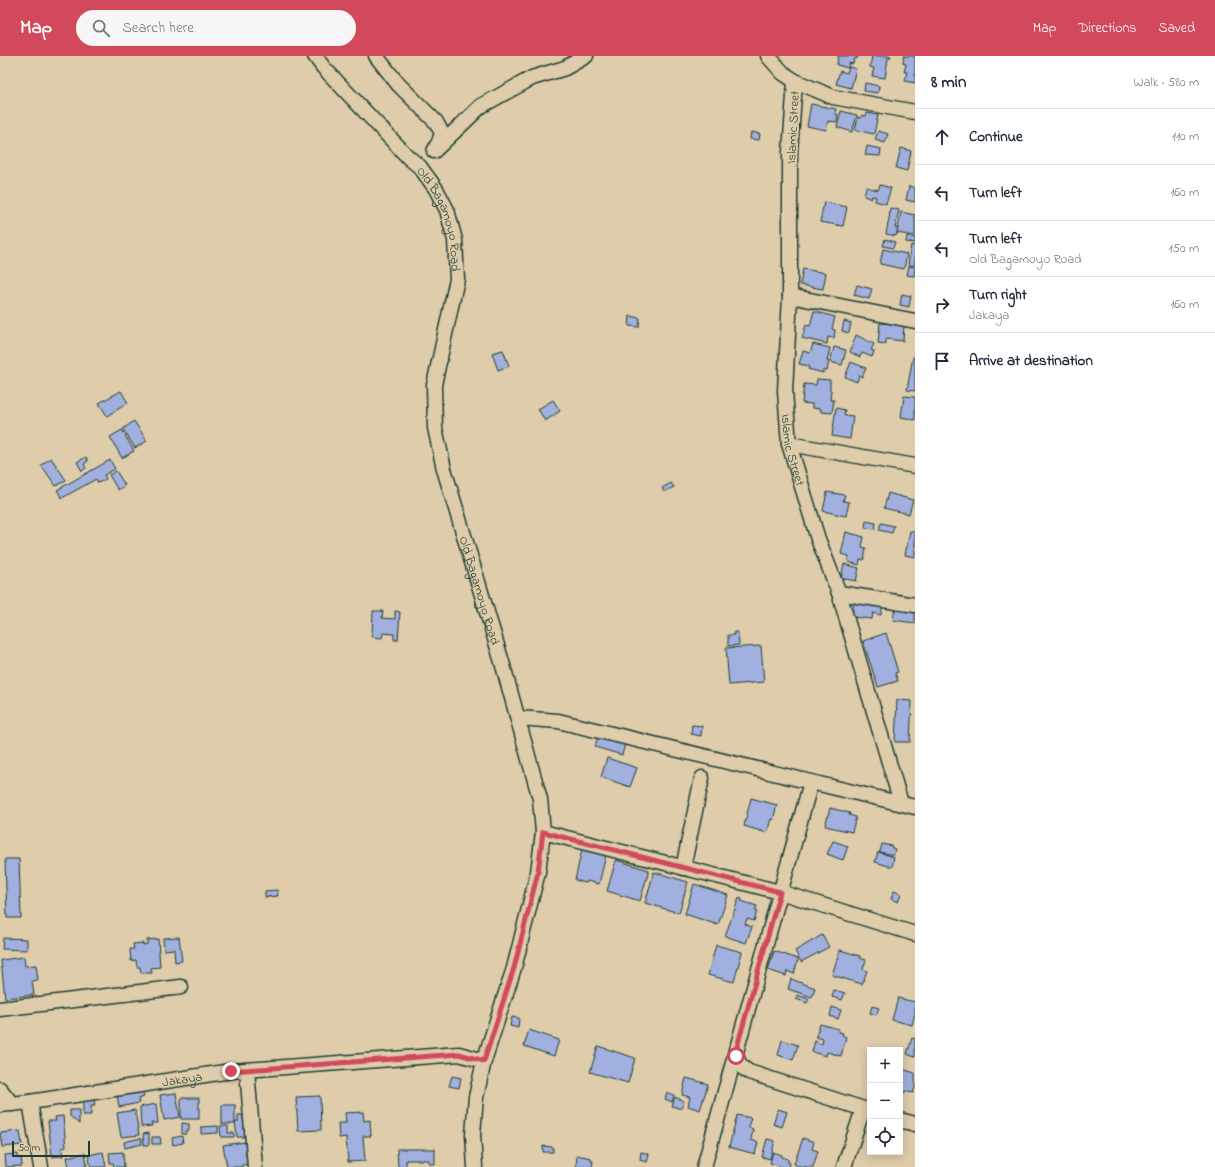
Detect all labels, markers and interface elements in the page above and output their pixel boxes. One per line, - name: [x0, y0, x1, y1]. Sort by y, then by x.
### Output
- search box: [76, 10, 356, 46]
- text: Map: [20, 15, 52, 42]
- icon: search: [90, 17, 112, 39]
- text: Search here: [122, 17, 194, 39]
- text: Map: [1033, 18, 1056, 39]
- text: Directions: [1078, 18, 1136, 39]
- text: Saved: [1158, 18, 1195, 39]
- text: 8 min: [931, 70, 966, 95]
- text: Walk · 580 m: [1133, 73, 1199, 92]
- street label: Islamic Street: [782, 89, 805, 164]
- icon: ahead: [931, 126, 953, 148]
- text: Continue: [969, 126, 1023, 148]
- text: 110 m: [1172, 127, 1199, 146]
- street label: Old Bagamoyo Road: [411, 163, 465, 273]
- icon: left: [931, 182, 953, 204]
- text: Turn left: [969, 182, 1022, 204]
- text: 160 m: [1170, 183, 1199, 202]
- text: Turn left: [969, 228, 1022, 250]
- icon: left: [931, 238, 953, 260]
- text: 150 m: [1168, 239, 1199, 258]
- text: Old Bagamoyo Road: [969, 250, 1082, 269]
- text: Turn right: [969, 284, 1027, 306]
- icon: right: [931, 294, 953, 316]
- text: 160 m: [1170, 295, 1199, 314]
- text: Jakaya: [969, 306, 1009, 325]
- icon: arrive: [931, 350, 953, 372]
- text: Arrive at destination: [969, 350, 1093, 372]
- street label: Islamic Street: [776, 413, 809, 489]
- street label: Old Bagamoyo Road: [454, 534, 505, 648]
- route start: [727, 1047, 745, 1065]
- map controls: [867, 1047, 903, 1155]
- button: +: [867, 1047, 903, 1083]
- route end: [222, 1062, 240, 1080]
- street label: Jakaya: [161, 1068, 204, 1092]
- button: −: [867, 1083, 903, 1119]
- button: locate: [867, 1119, 903, 1155]
- scale bar: [12, 1139, 90, 1158]
- text: 50 m: [18, 1140, 40, 1156]

